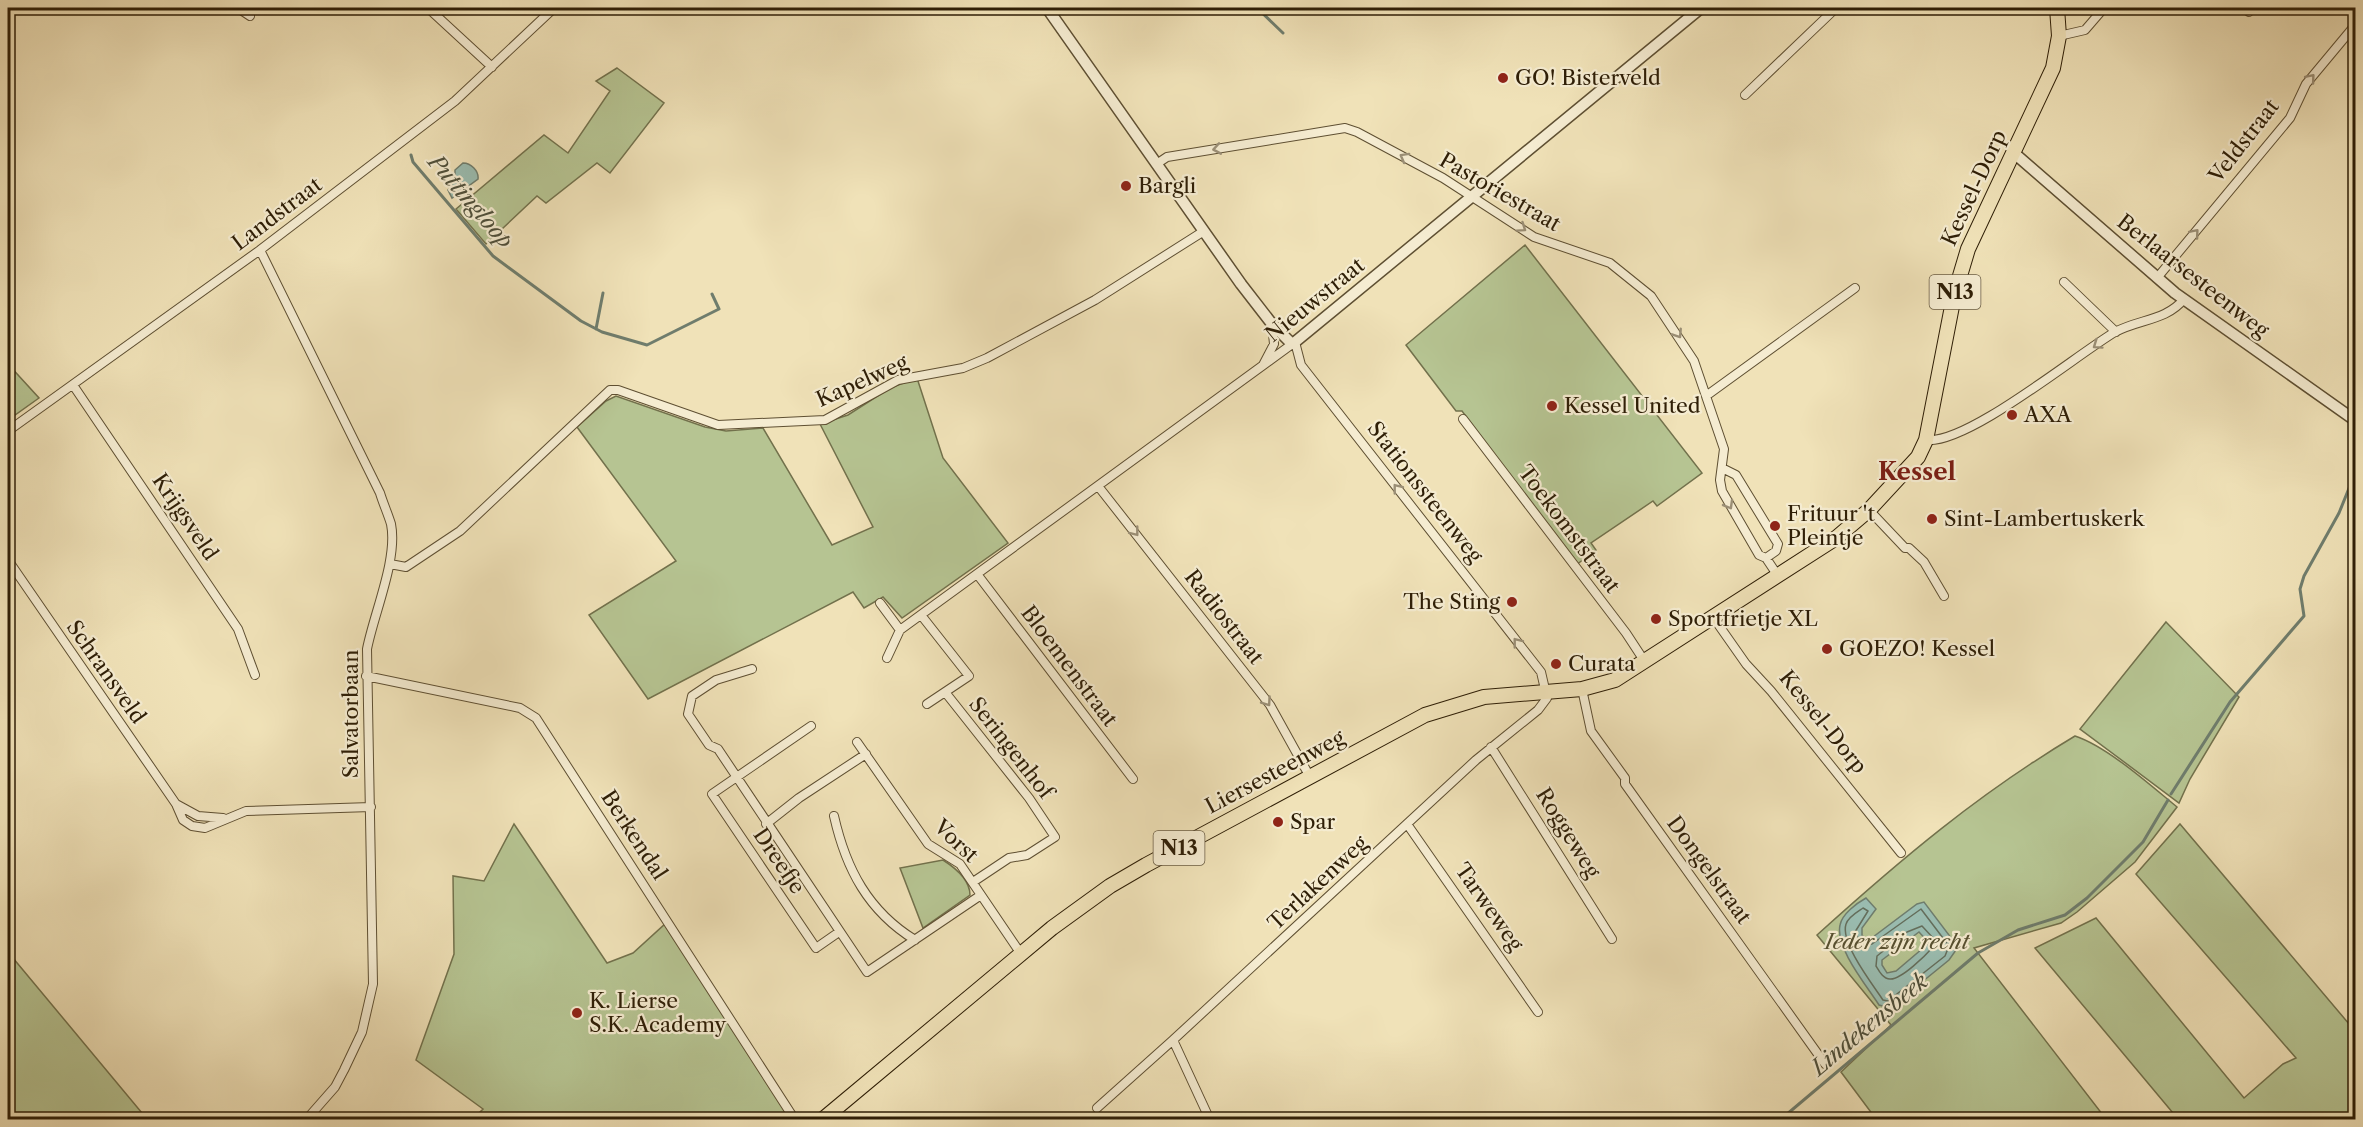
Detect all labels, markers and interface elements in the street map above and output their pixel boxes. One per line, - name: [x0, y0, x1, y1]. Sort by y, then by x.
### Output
- place label: GO! Bisterveld: [1515, 65, 1661, 90]
- marker: GO! Bisterveld: [1496, 71, 1510, 85]
- one-way arrow: [2304, 74, 2315, 85]
- street label: Veldstraat: [2203, 94, 2284, 188]
- street label: Kessel-Dorp: [1936, 126, 2011, 250]
- one-way arrow: [1212, 142, 1222, 155]
- water label: Puttingloop: [421, 147, 519, 254]
- street label: Pastoriestraat: [1435, 147, 1566, 237]
- one-way arrow: [1399, 152, 1410, 164]
- street label: Landstraat: [227, 172, 327, 255]
- place label: Bargli: [1138, 173, 1196, 198]
- marker: Bargli: [1119, 179, 1133, 193]
- street label: Berlaarsesteenweg: [2112, 209, 2275, 343]
- one-way arrow: [1515, 221, 1526, 232]
- one-way arrow: [2188, 229, 2199, 240]
- street label: Nieuwstraat: [1260, 252, 1370, 347]
- road number: N13: [1930, 275, 1980, 309]
- one-way arrow: [1671, 327, 1682, 338]
- one-way arrow: [2092, 338, 2103, 349]
- street label: Kapelweg: [812, 349, 912, 412]
- place label: Kessel United: [1564, 393, 1701, 418]
- marker: Kessel United: [1545, 399, 1559, 413]
- place label: AXA: [2023, 402, 2072, 427]
- marker: AXA: [2005, 408, 2019, 422]
- street label: Stationssteenweg: [1363, 416, 1489, 568]
- district label: Kessel: [1878, 457, 1956, 486]
- street label: Toekomststraat: [1513, 460, 1626, 598]
- street label: Krijgsveld: [147, 469, 224, 565]
- one-way arrow: [1393, 484, 1404, 495]
- one-way arrow: [1722, 499, 1734, 509]
- place label: Frituur 't Pleintje: [1787, 501, 1875, 550]
- place label: Sint-Lambertuskerk: [1944, 506, 2145, 531]
- marker: Sint-Lambertuskerk: [1925, 512, 1939, 526]
- marker: Frituur 't Pleintje: [1768, 519, 1782, 533]
- one-way arrow: [1127, 525, 1138, 536]
- street label: Radiostraat: [1180, 564, 1269, 669]
- place label: The Sting: [1403, 589, 1501, 614]
- marker: The Sting: [1505, 595, 1519, 609]
- street label: Bloemenstraat: [1016, 600, 1123, 731]
- place label: Sportfrietje XL: [1668, 606, 1818, 631]
- marker: Sportfrietje XL: [1649, 612, 1663, 626]
- street label: Schransveld: [62, 615, 151, 728]
- place label: GOEZO! Kessel: [1839, 636, 1995, 661]
- one-way arrow: [1513, 637, 1524, 648]
- marker: GOEZO! Kessel: [1820, 642, 1834, 656]
- street label: Salvatorbaan: [338, 650, 363, 778]
- place label: Curata: [1568, 651, 1636, 676]
- marker: Curata: [1549, 657, 1563, 671]
- street label: Kessel-Dorp: [1774, 665, 1872, 778]
- street label: Seringenhof: [964, 692, 1060, 805]
- one-way arrow: [1260, 696, 1271, 707]
- street label: Liersesteenweg: [1201, 724, 1349, 819]
- street label: Roggeweg: [1531, 783, 1606, 883]
- street label: Berkendal: [596, 785, 673, 884]
- place label: Spar: [1290, 809, 1336, 834]
- street label: Dongelstraat: [1662, 811, 1757, 929]
- street label: Vorst: [928, 813, 984, 868]
- marker: Spar: [1271, 815, 1285, 829]
- street label: Dreefje: [748, 823, 810, 899]
- street label: Terlakenweg: [1263, 830, 1373, 935]
- road number: N13: [1154, 831, 1204, 865]
- street label: Tarweweg: [1450, 858, 1529, 956]
- park label: Ieder zijn recht: [1823, 929, 1971, 954]
- water label: Lindekensbeek: [1804, 967, 1934, 1082]
- place label: K. Lierse S.K. Academy: [589, 988, 727, 1037]
- marker: K. Lierse S.K. Academy: [570, 1006, 584, 1020]

